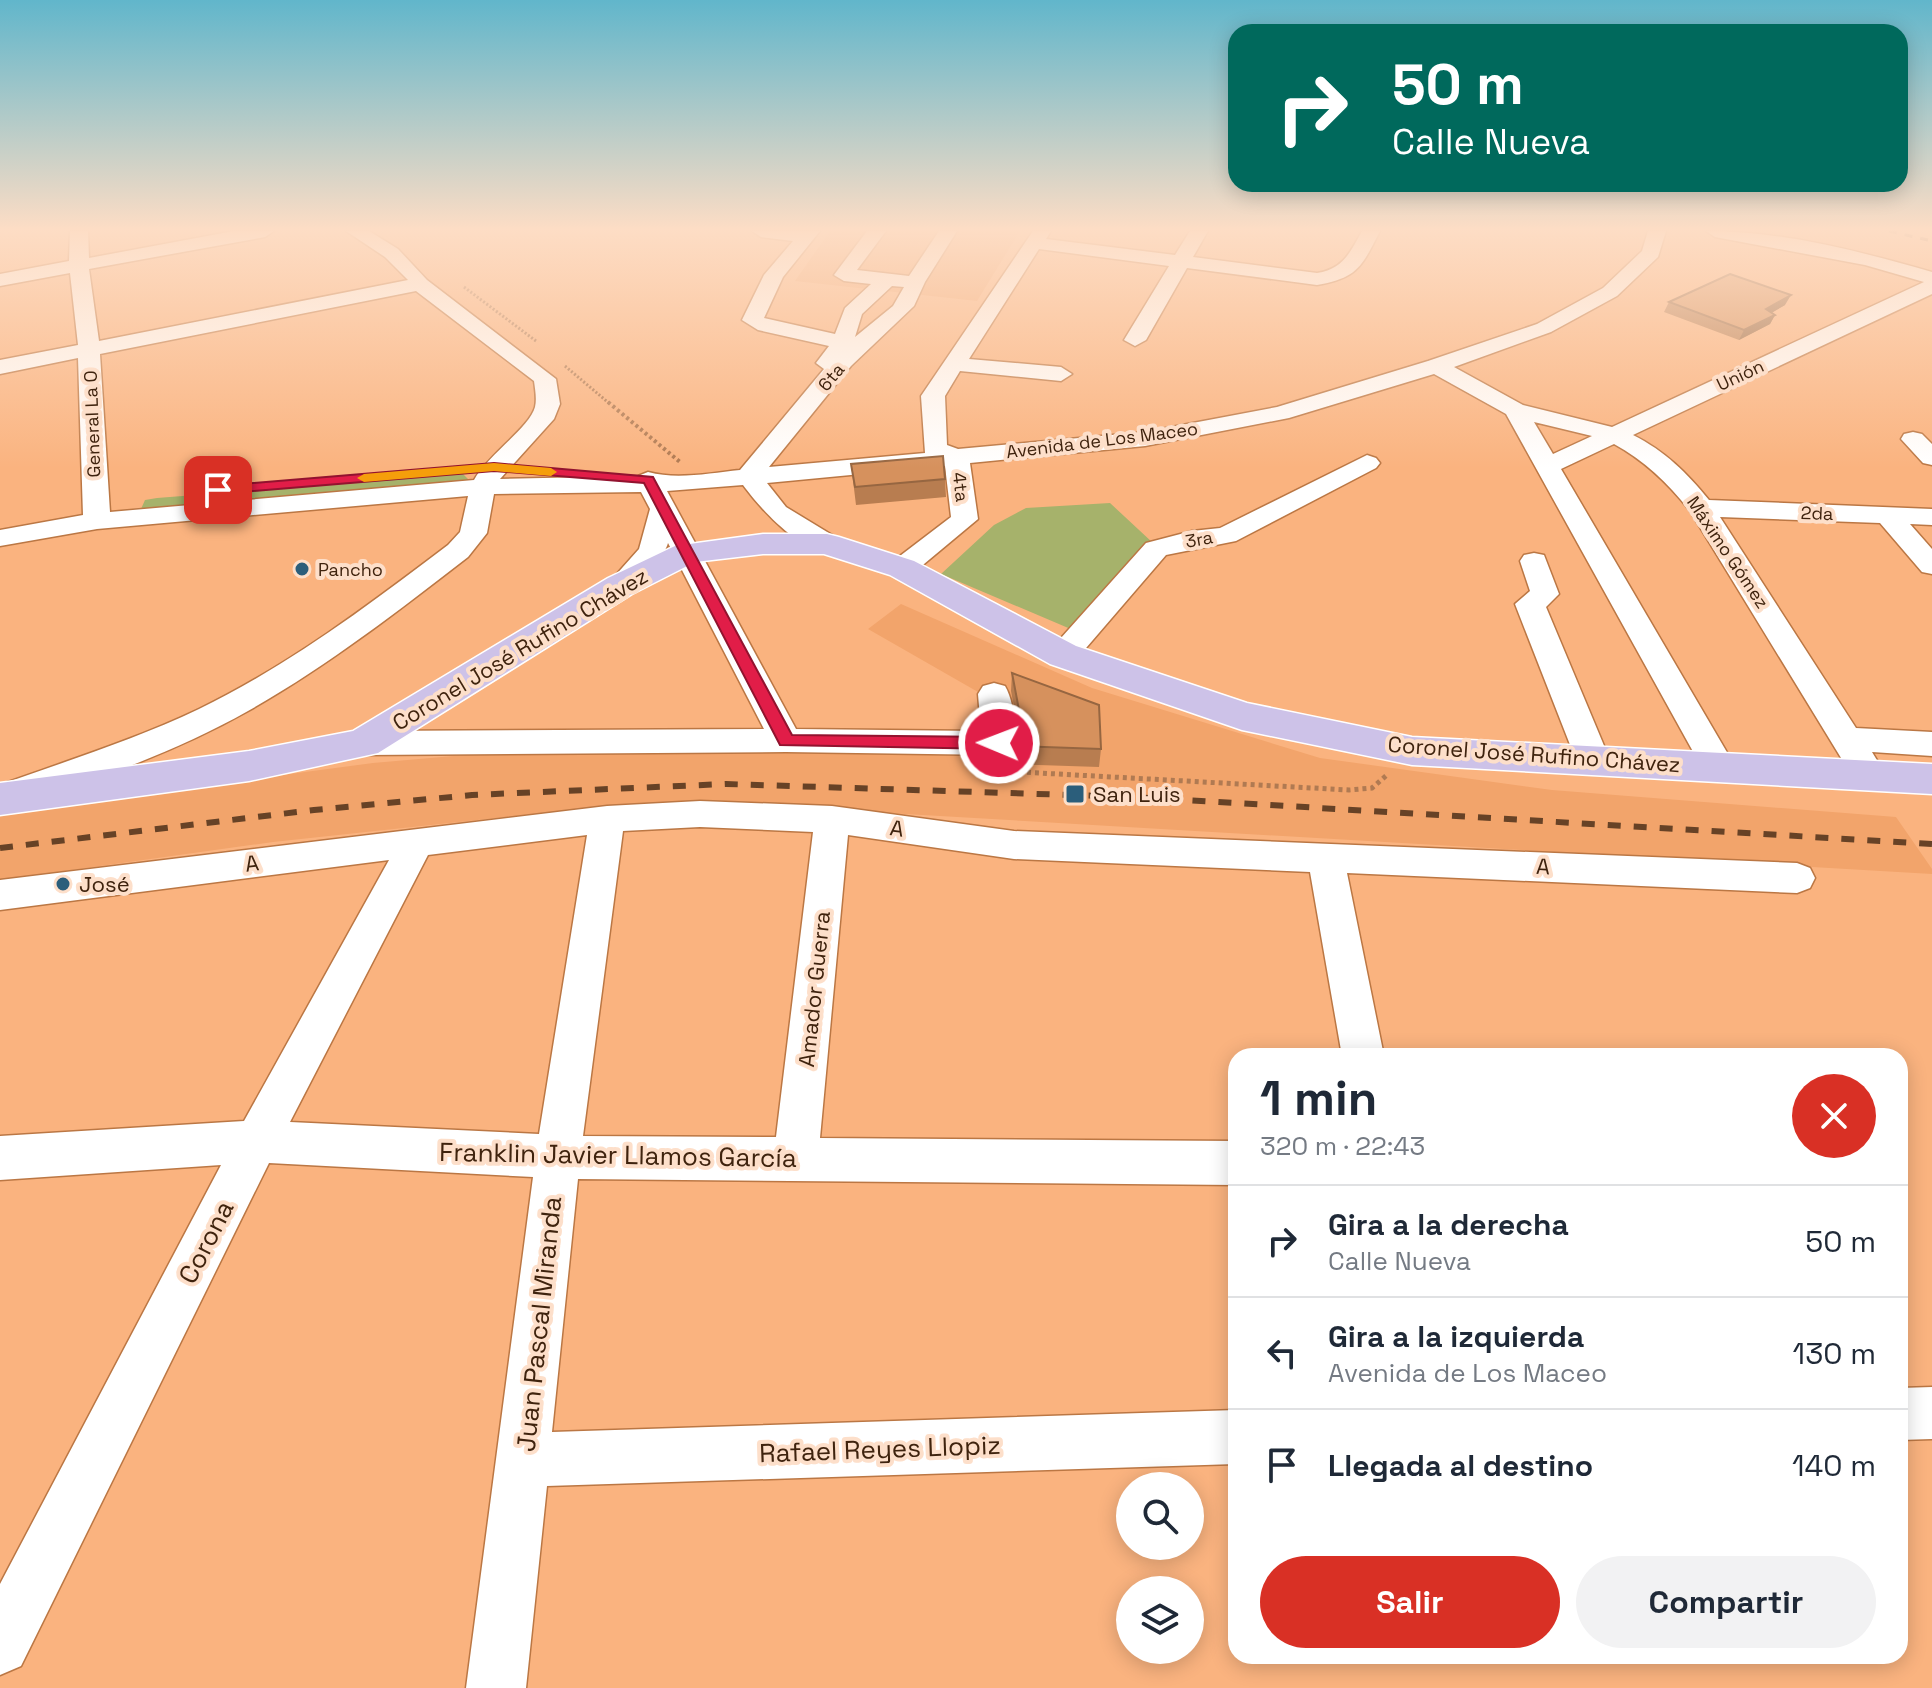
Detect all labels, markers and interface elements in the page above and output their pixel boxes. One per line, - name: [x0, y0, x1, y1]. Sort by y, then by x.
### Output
- text: 50 m: [1392, 49, 1524, 120]
- icon: right: [1260, 56, 1364, 160]
- text: Calle Nueva: [1392, 119, 1590, 165]
- street label: Unión: [1713, 354, 1767, 396]
- street label: 6ta: [813, 358, 849, 396]
- street label: General La O: [79, 370, 105, 478]
- street label: Avenida de Los Maceo: [1005, 417, 1199, 463]
- pin: [184, 456, 252, 524]
- icon: arrive: [196, 468, 240, 512]
- street label: 4ta: [948, 471, 974, 503]
- street label: Máximo Gómez: [1682, 492, 1774, 612]
- street label: 2da: [1800, 501, 1834, 525]
- street label: 3ra: [1183, 525, 1215, 553]
- place label: Pancho: [318, 558, 383, 581]
- marker: Pancho: [293, 560, 311, 578]
- street label: Coronel José Rufino Chávez: [387, 562, 653, 736]
- position arrow: [957, 701, 1041, 785]
- street label: Coronel José Rufino Chávez: [1387, 730, 1681, 778]
- place label: San Luis: [1093, 780, 1181, 808]
- marker: San Luis: [1064, 783, 1086, 805]
- street label: A: [888, 813, 906, 843]
- street label: A: [243, 848, 261, 878]
- street label: A: [1535, 852, 1551, 880]
- place label: José: [79, 870, 130, 898]
- marker: José: [54, 875, 72, 893]
- street label: Amador Guerra: [792, 909, 836, 1068]
- text: 1 min: [1260, 1068, 1377, 1129]
- button: close: [1792, 1074, 1876, 1158]
- text: 320 m · 22:43: [1260, 1129, 1425, 1163]
- street label: Franklin Javier Llamos García: [439, 1135, 797, 1175]
- street label: Corona: [171, 1195, 241, 1289]
- street label: Juan Pascal Miranda: [509, 1195, 569, 1453]
- text: Gira a la derecha: [1328, 1205, 1569, 1244]
- icon: right: [1260, 1219, 1304, 1263]
- text: 50 m: [1805, 1222, 1876, 1261]
- text: Calle Nueva: [1328, 1244, 1471, 1278]
- text: Gira a la izquierda: [1328, 1317, 1584, 1356]
- icon: left: [1260, 1331, 1304, 1375]
- text: 130 m: [1793, 1334, 1876, 1373]
- text: Avenida de Los Maceo: [1328, 1356, 1607, 1390]
- street label: Rafael Reyes Llopiz: [759, 1428, 1001, 1470]
- icon: arrive: [1260, 1443, 1304, 1487]
- text: Llegada al destino: [1328, 1446, 1593, 1485]
- text: 140 m: [1792, 1446, 1876, 1485]
- map controls: [1116, 1472, 1204, 1664]
- button: search: [1116, 1472, 1204, 1560]
- button: Salir: [1260, 1556, 1560, 1648]
- button: Compartir: [1576, 1556, 1876, 1648]
- button: layers: [1116, 1576, 1204, 1664]

